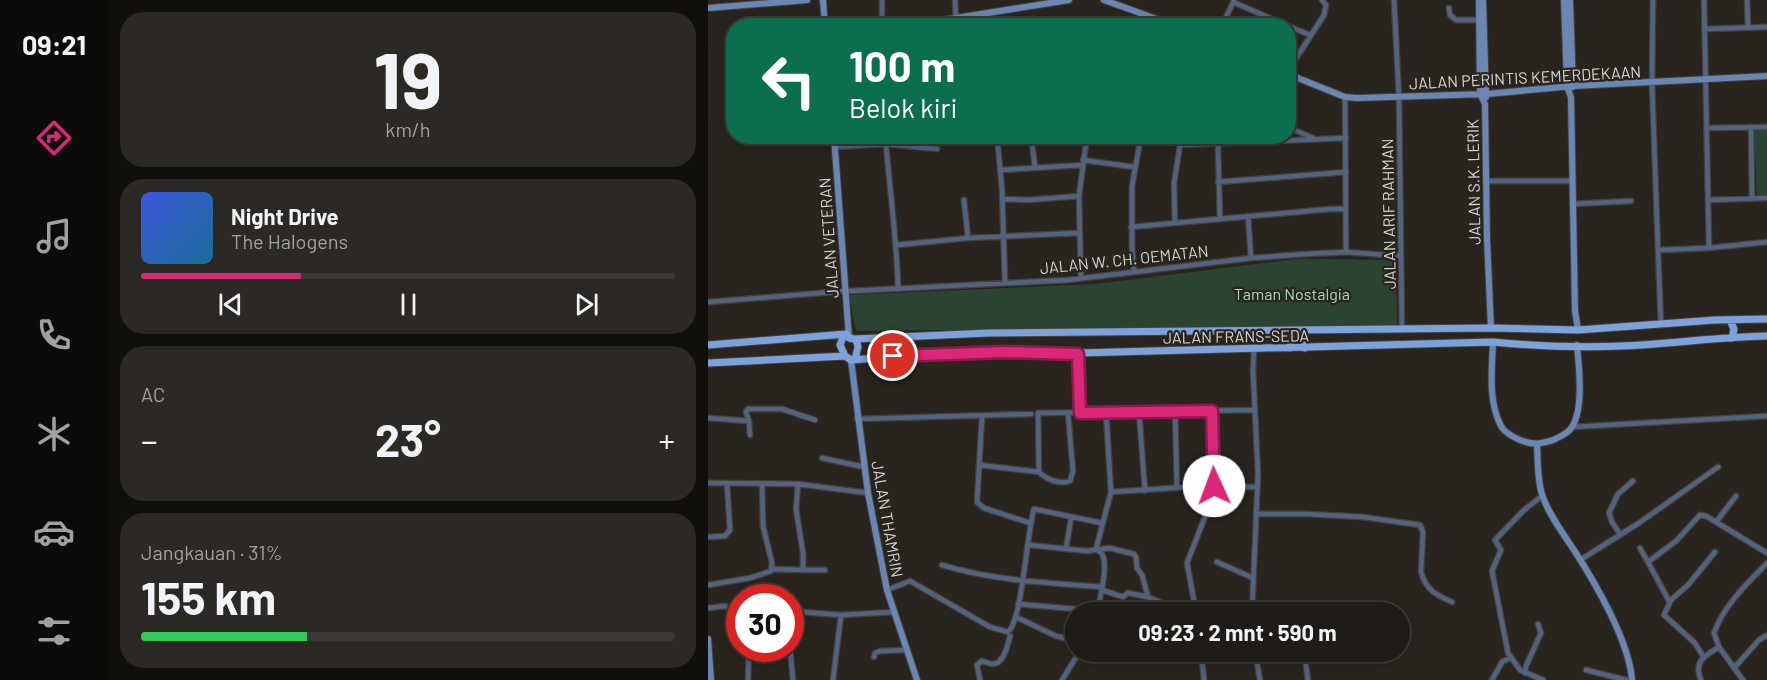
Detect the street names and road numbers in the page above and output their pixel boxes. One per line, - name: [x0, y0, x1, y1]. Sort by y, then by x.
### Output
- street label: JALAN PERINTIS KEMERDEKAAN: [1408, 61, 1642, 93]
- street label: JALAN S.K. LERIK: [1462, 119, 1484, 245]
- street label: JALAN ARIF RAHMAN: [1377, 138, 1399, 290]
- street label: JALAN VETERAN: [814, 177, 842, 299]
- street label: JALAN W. CH. OEMATAN: [1039, 241, 1209, 277]
- street label: JALAN FRANS-SEDA: [1163, 325, 1310, 347]
- street label: JALAN THAMRIN: [868, 459, 908, 579]

